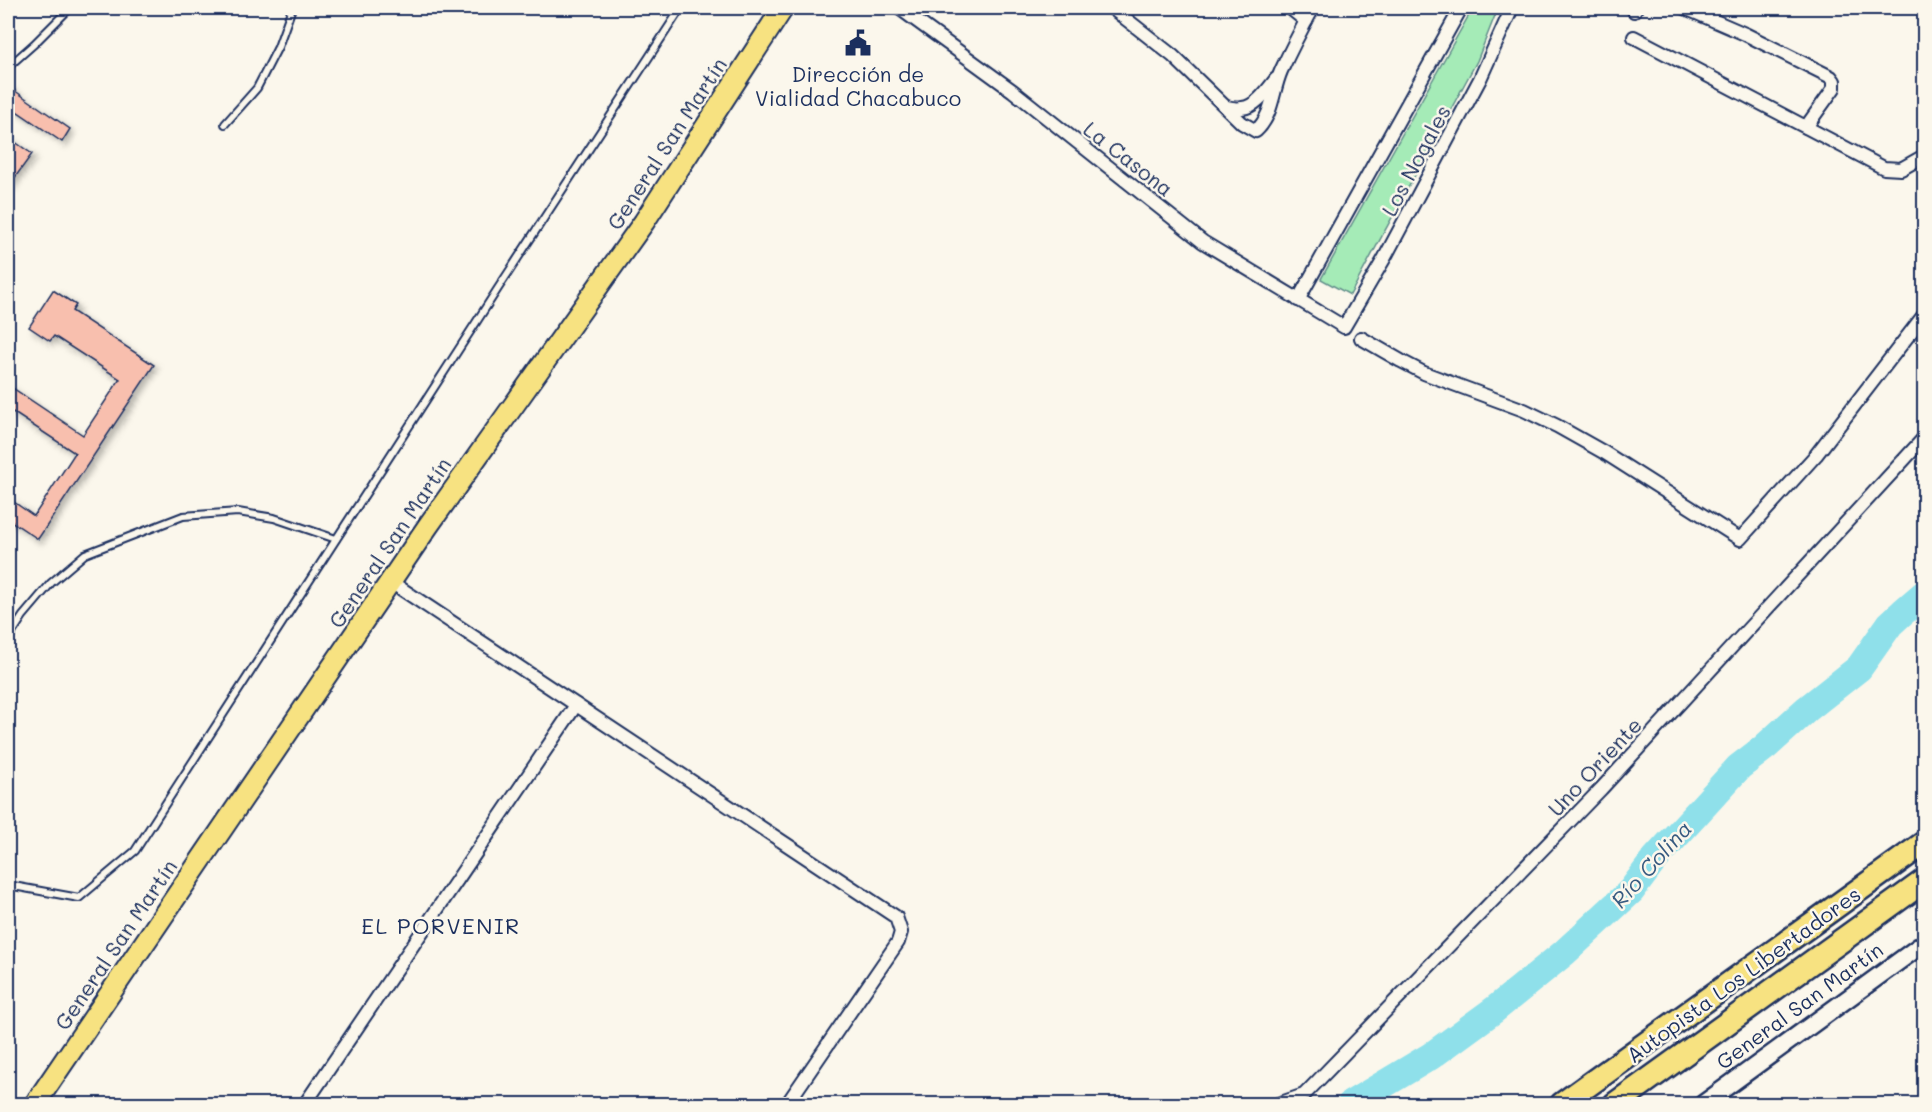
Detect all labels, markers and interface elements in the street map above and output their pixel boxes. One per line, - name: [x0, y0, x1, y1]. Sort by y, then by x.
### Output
- public building icon: Dirección de Vialidad Chacabuco: [843, 28, 873, 58]
- street label: General San Martín: [600, 52, 732, 234]
- place label: Dirección de Vialidad Chacabuco: [755, 60, 961, 111]
- street label: Los Nogales: [1374, 100, 1456, 220]
- street label: La Casona: [1079, 115, 1179, 201]
- street label: General San Martín: [322, 452, 456, 632]
- street label: Uno Oriente: [1541, 711, 1647, 821]
- water label: Río Colina: [1604, 814, 1698, 914]
- street label: General San Martín: [48, 854, 182, 1034]
- street label: Autopista Los Libertadores: [1621, 880, 1865, 1068]
- district label: EL PORVENIR: [361, 911, 521, 940]
- street label: General San Martín: [1710, 935, 1888, 1075]

